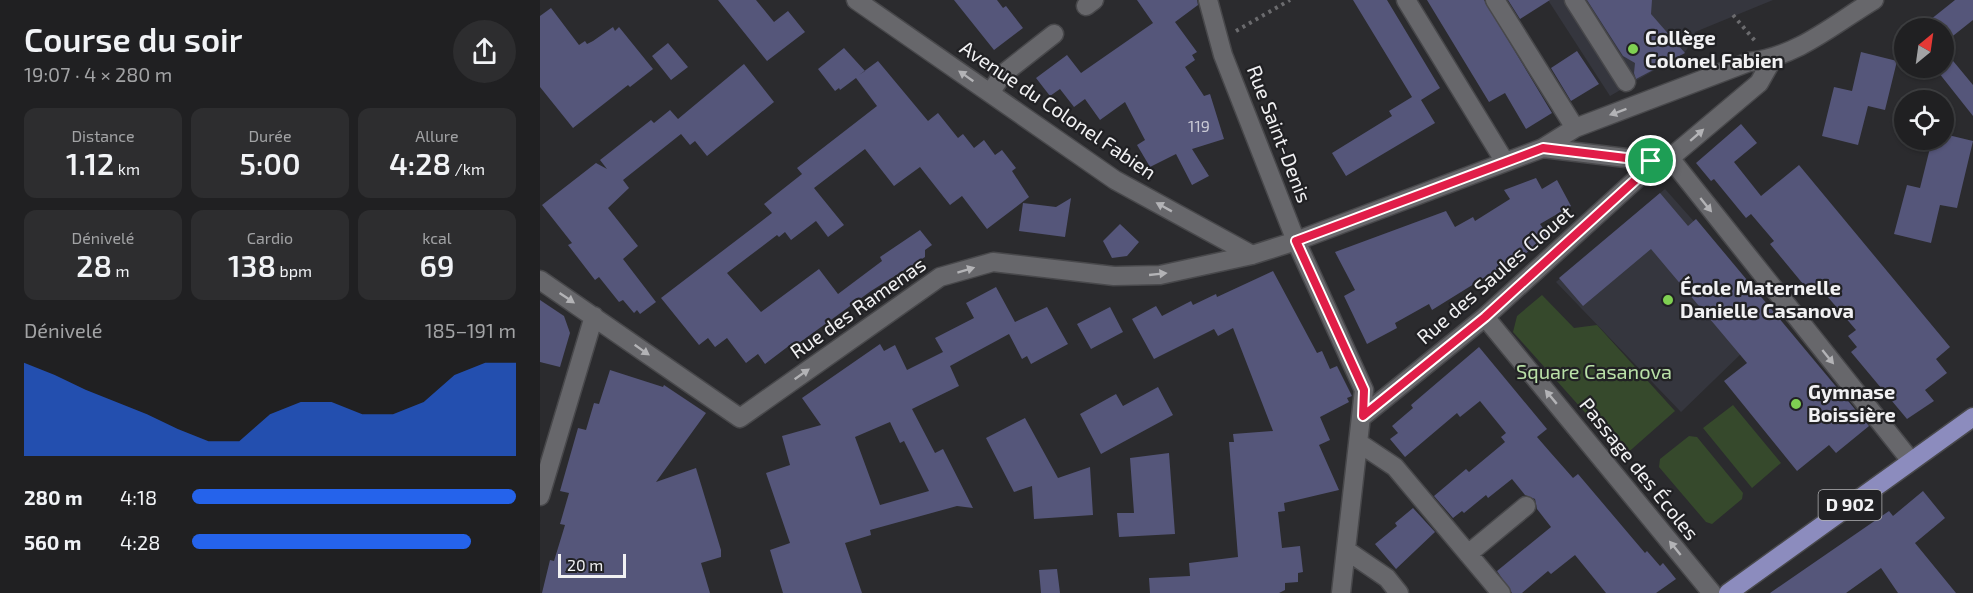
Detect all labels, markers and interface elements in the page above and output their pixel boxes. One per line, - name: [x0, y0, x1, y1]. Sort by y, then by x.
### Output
- north arrow: [1894, 18, 1954, 78]
- map controls: [1894, 18, 1954, 150]
- text: Course du soir: [24, 19, 243, 59]
- button: share: [453, 20, 516, 83]
- place label: Collège Colonel Fabien: [1645, 25, 1784, 72]
- street label: Avenue du Colonel Fabien: [956, 35, 1161, 184]
- marker: Collège Colonel Fabien: [1626, 42, 1640, 56]
- text: 19:07 · 4 × 280 m: [24, 62, 172, 86]
- street label: Rue Saint-Denis: [1243, 62, 1317, 206]
- one-way arrow: [958, 71, 974, 82]
- button: locate: [1894, 90, 1954, 150]
- one-way arrow: [1609, 108, 1627, 118]
- house number: 119: [1188, 116, 1210, 135]
- text: Distance: [71, 126, 135, 145]
- text: Durée: [248, 126, 292, 145]
- text: Allure: [415, 126, 459, 145]
- one-way arrow: [1689, 129, 1704, 142]
- pin: [1625, 135, 1676, 186]
- icon: arrive: [1634, 144, 1667, 177]
- text: 1.12: [66, 145, 114, 181]
- text: 5:00: [240, 145, 300, 181]
- text: 4:28: [389, 145, 451, 181]
- text: km: [114, 159, 140, 178]
- text: /km: [451, 159, 485, 178]
- one-way arrow: [1699, 197, 1711, 212]
- street label: Rue des Saules Clouet: [1411, 200, 1578, 349]
- one-way arrow: [1155, 202, 1172, 212]
- text: Dénivelé: [72, 228, 134, 247]
- text: Cardio: [247, 228, 293, 247]
- text: kcal: [422, 228, 452, 247]
- text: 28: [76, 247, 112, 283]
- text: 138: [228, 247, 276, 283]
- text: 69: [420, 247, 454, 283]
- street label: Rue des Ramenas: [785, 251, 930, 363]
- text: m: [112, 261, 130, 280]
- text: bpm: [276, 261, 312, 280]
- one-way arrow: [957, 265, 975, 274]
- one-way arrow: [1149, 269, 1168, 279]
- place label: École Maternelle Danielle Casanova: [1680, 275, 1854, 322]
- one-way arrow: [559, 292, 575, 303]
- marker: École Maternelle Danielle Casanova: [1661, 293, 1675, 307]
- text: Dénivelé: [24, 318, 103, 342]
- text: 185–191 m: [425, 318, 516, 342]
- one-way arrow: [634, 344, 650, 356]
- one-way arrow: [1821, 349, 1834, 365]
- park label: Square Casanova: [1516, 359, 1672, 383]
- one-way arrow: [794, 368, 810, 380]
- place label: Gymnase Boissière: [1808, 379, 1896, 426]
- one-way arrow: [1544, 389, 1557, 405]
- street label: Passage des Écoles: [1575, 392, 1705, 544]
- marker: Gymnase Boissière: [1789, 397, 1803, 411]
- text: 280 m: [24, 485, 83, 509]
- text: 4:18: [120, 485, 157, 509]
- road number: D 902: [1818, 490, 1882, 520]
- text: 560 m: [24, 530, 81, 554]
- text: 4:28: [120, 530, 160, 554]
- one-way arrow: [1668, 540, 1681, 556]
- scale bar: [558, 551, 626, 578]
- text: 20 m: [567, 555, 603, 574]

